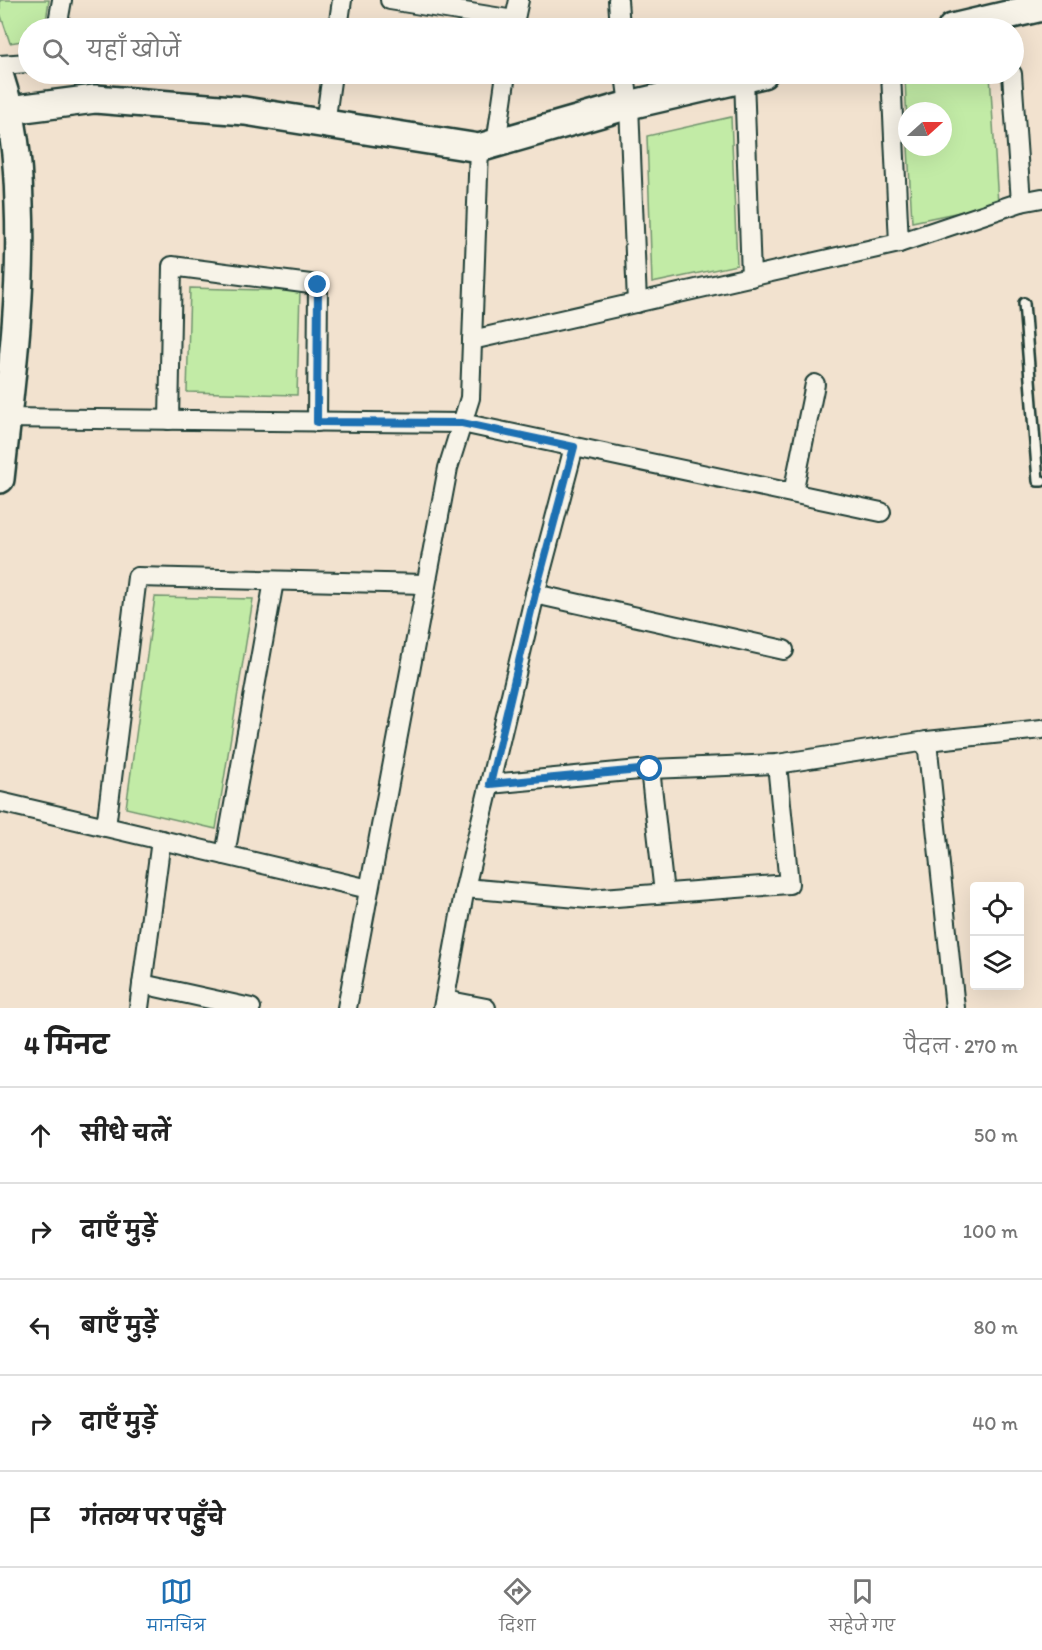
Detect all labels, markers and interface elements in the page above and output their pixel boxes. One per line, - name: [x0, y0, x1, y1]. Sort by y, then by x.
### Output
- search box: [18, 18, 1024, 84]
- icon: search: [39, 35, 72, 68]
- text: यहाँ खोजें: [87, 36, 181, 63]
- north arrow: [898, 102, 952, 156]
- route end: [304, 271, 330, 297]
- route start: [636, 755, 662, 781]
- map controls: [970, 882, 1024, 990]
- button: locate: [970, 882, 1024, 936]
- button: layers: [970, 936, 1024, 990]
- text: 4 मिनट: [24, 1029, 109, 1061]
- text: पैदल · 270 m: [904, 1034, 1018, 1058]
- icon: ahead: [24, 1119, 57, 1152]
- text: सीधे चलें: [81, 1120, 170, 1147]
- text: 50 m: [974, 1123, 1018, 1147]
- icon: right: [24, 1215, 57, 1248]
- text: दाएँ मुड़ें: [81, 1216, 157, 1243]
- text: 100 m: [963, 1219, 1018, 1243]
- icon: left: [24, 1311, 57, 1344]
- text: बाएँ मुड़ें: [81, 1312, 158, 1339]
- text: 80 m: [973, 1315, 1018, 1339]
- icon: right: [24, 1407, 57, 1440]
- text: दाएँ मुड़ें: [81, 1408, 157, 1435]
- text: 40 m: [972, 1411, 1018, 1435]
- icon: arrive: [24, 1503, 57, 1536]
- text: गंतव्य पर पहुँचे: [81, 1504, 225, 1531]
- tab: मानचित्र: [147, 1575, 206, 1643]
- tab: दिशा: [499, 1575, 536, 1643]
- tab: सहेजे गए: [829, 1575, 895, 1643]

